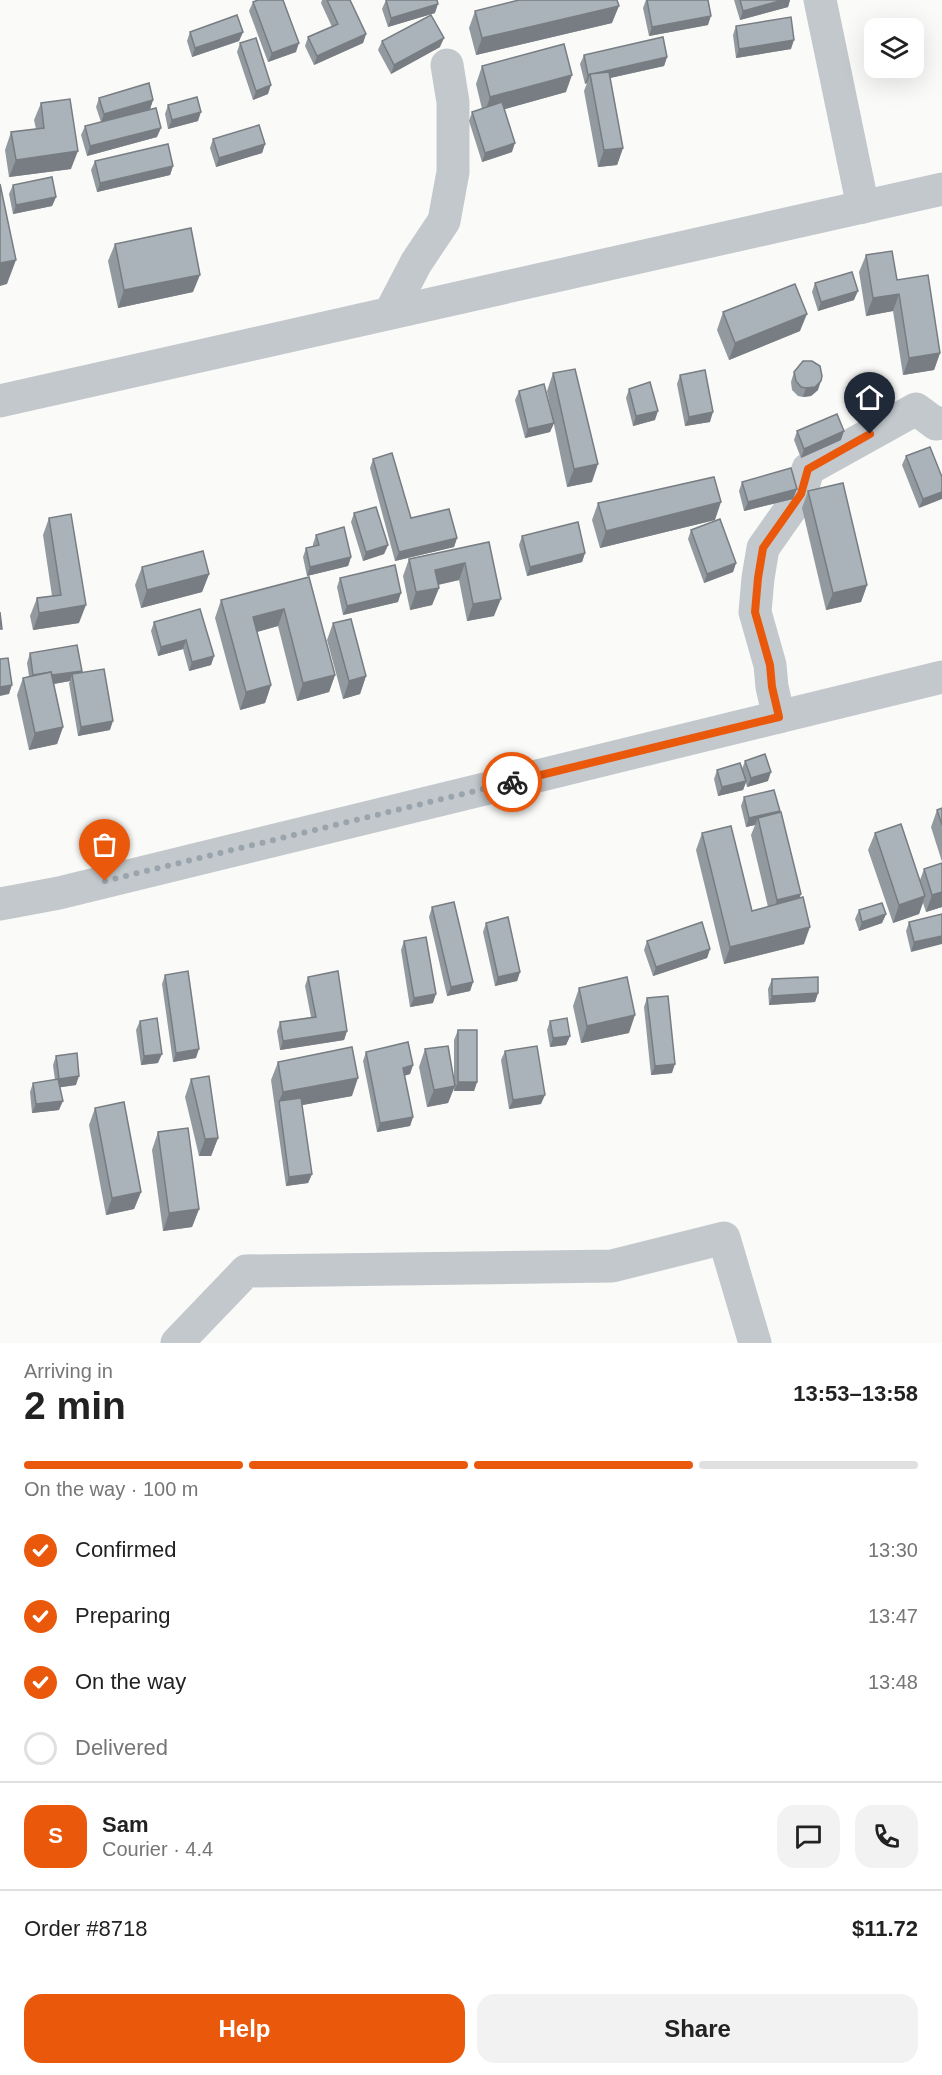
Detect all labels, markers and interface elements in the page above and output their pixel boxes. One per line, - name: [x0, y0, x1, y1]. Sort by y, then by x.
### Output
- map controls: [864, 18, 924, 78]
- button: layers: [864, 18, 924, 78]
- pin: [844, 372, 895, 434]
- icon: home: [853, 381, 886, 414]
- courier: [482, 752, 542, 812]
- icon: bike: [496, 766, 529, 799]
- pin: [79, 819, 130, 881]
- icon: bag: [88, 828, 121, 861]
- text: Arriving in: [24, 1360, 113, 1382]
- text: 13:53–13:58: [793, 1381, 918, 1406]
- text: 2 min: [24, 1384, 126, 1427]
- text: On the way · 100 m: [24, 1478, 199, 1500]
- icon: check: [24, 1534, 57, 1567]
- text: Confirmed: [75, 1537, 176, 1562]
- text: 13:30: [868, 1539, 918, 1561]
- icon: check: [24, 1600, 57, 1633]
- text: Preparing: [75, 1603, 170, 1628]
- text: 13:47: [868, 1605, 918, 1627]
- icon: check: [24, 1666, 57, 1699]
- text: On the way: [75, 1669, 186, 1694]
- text: 13:48: [868, 1671, 918, 1693]
- text: Delivered: [75, 1735, 168, 1760]
- button: chat: [777, 1805, 840, 1868]
- button: phone: [855, 1805, 918, 1868]
- text: Sam: [102, 1812, 148, 1837]
- text: S: [48, 1823, 63, 1848]
- text: Courier · 4.4: [102, 1838, 213, 1860]
- text: Order #8718: [24, 1916, 148, 1941]
- text: $11.72: [852, 1916, 918, 1941]
- button: Help: [24, 1994, 465, 2063]
- button: Share: [477, 1994, 918, 2063]

